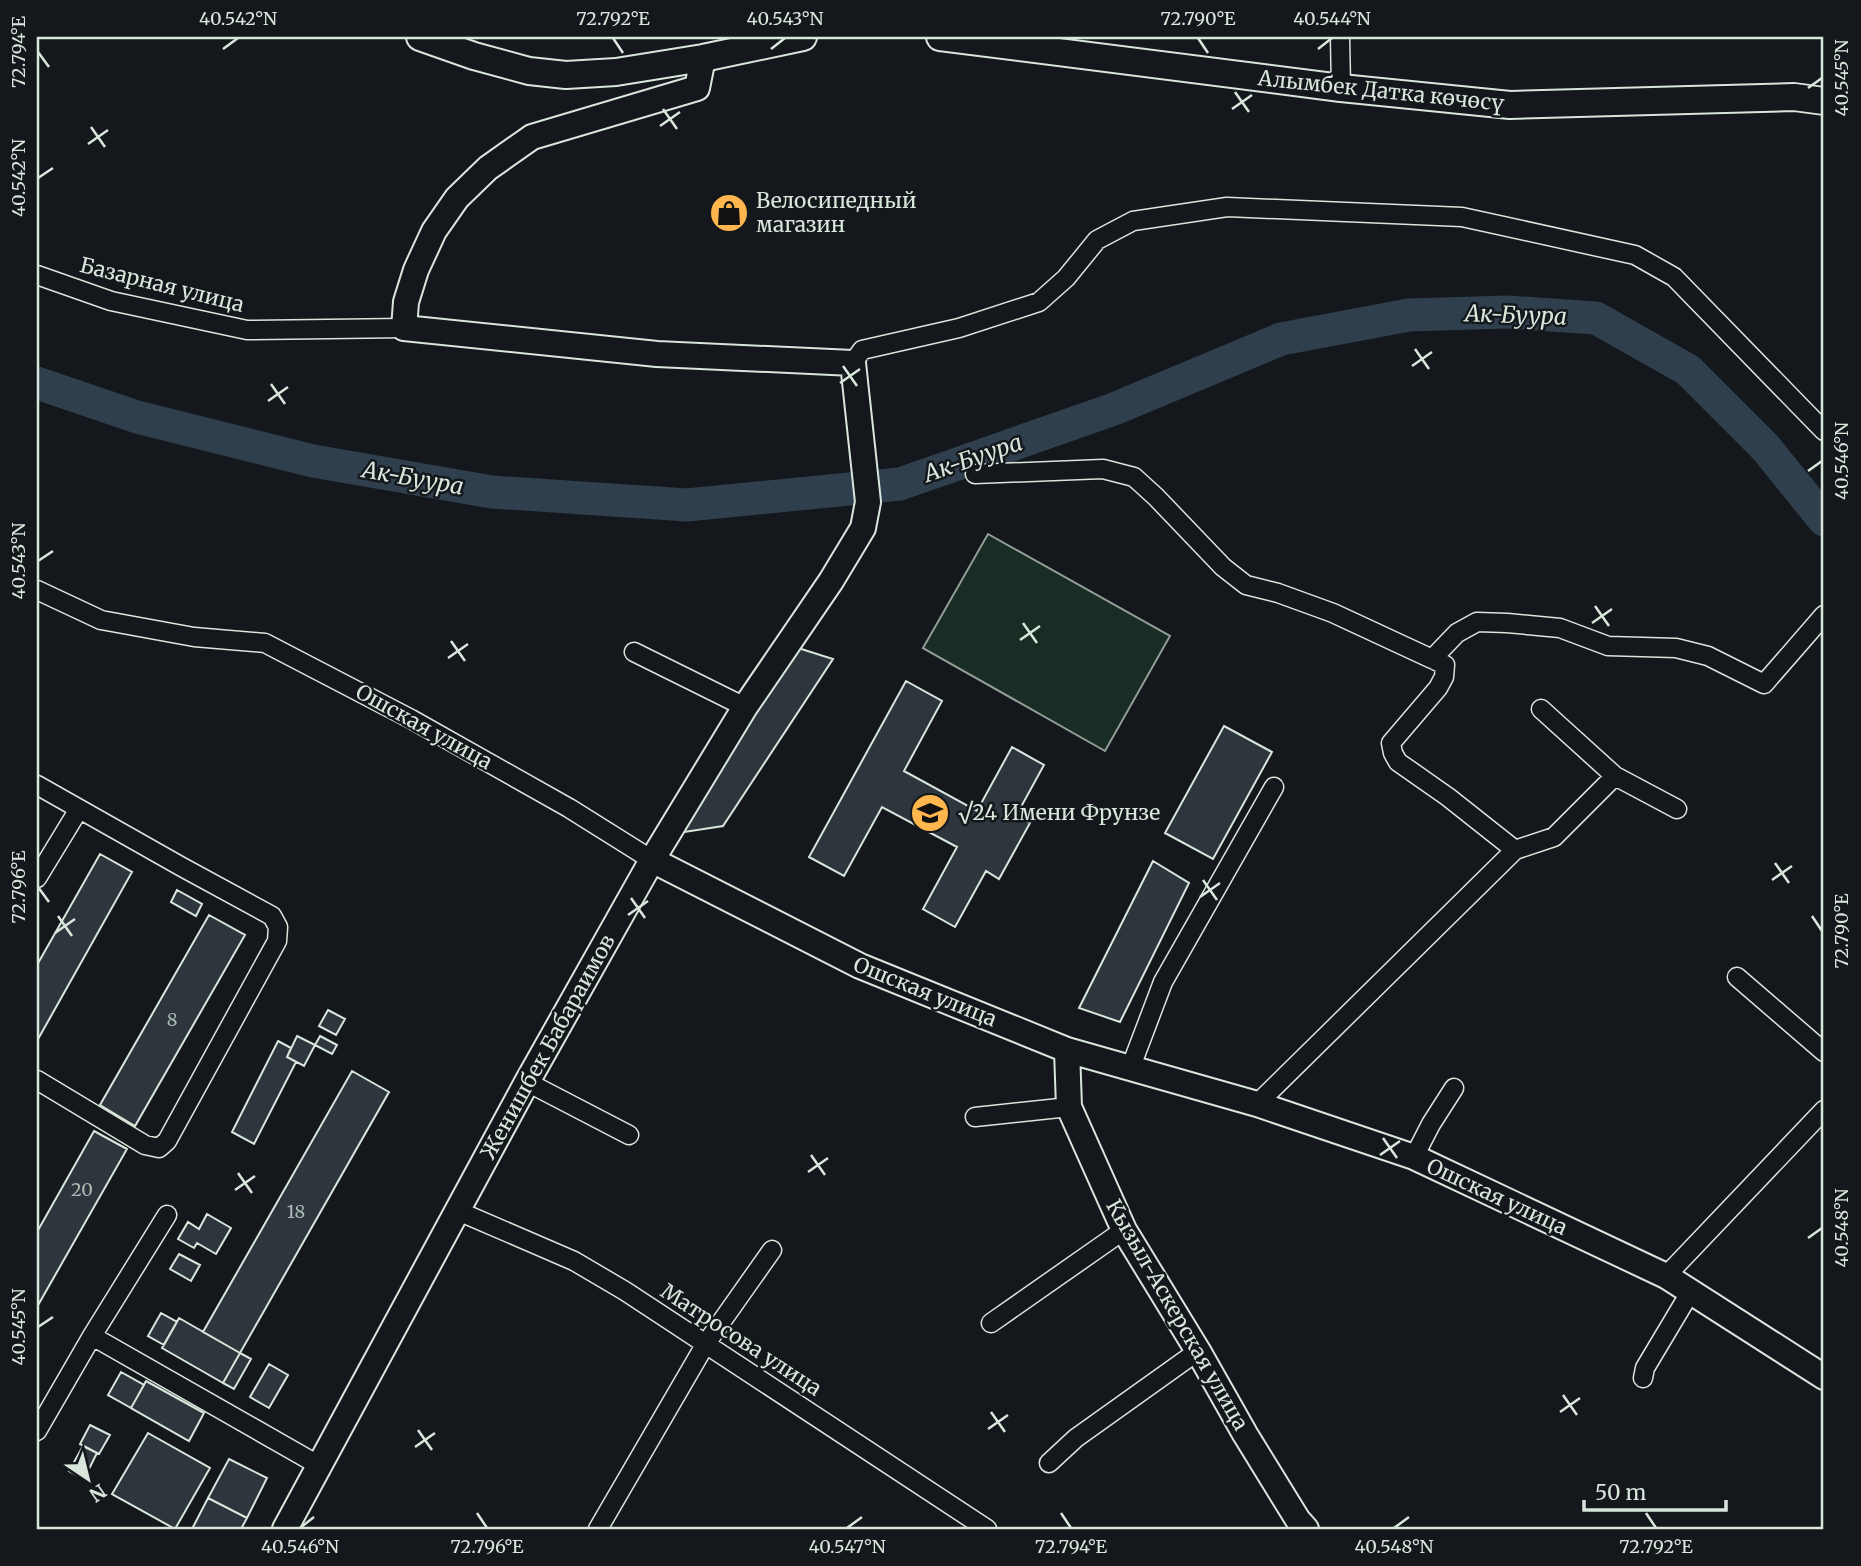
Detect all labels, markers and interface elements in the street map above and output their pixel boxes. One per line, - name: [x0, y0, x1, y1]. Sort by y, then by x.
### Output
- text: 40.542°N: [199, 7, 277, 30]
- text: 72.792°E: [576, 7, 650, 30]
- text: 40.543°N: [747, 7, 823, 30]
- text: 72.790°E: [1161, 7, 1236, 30]
- text: 40.544°N: [1293, 7, 1371, 30]
- text: 72.794°E: [7, 15, 30, 88]
- text: 40.545°N: [1830, 39, 1853, 116]
- street label: Алымбек Датка көчөсү: [1256, 64, 1506, 117]
- text: 40.542°N: [7, 139, 30, 217]
- place label: Велосипедный магазин: [756, 187, 917, 238]
- shop icon: Велосипедный магазин: [708, 192, 750, 234]
- street label: Базарная улица: [77, 251, 247, 318]
- water label: Ак-Буура: [1462, 298, 1568, 331]
- text: 40.546°N: [1830, 422, 1853, 500]
- water label: Ак-Буура: [918, 427, 1026, 489]
- water label: Ак-Буура: [358, 454, 466, 501]
- text: 40.543°N: [7, 523, 30, 599]
- street label: Ошская улица: [351, 678, 497, 775]
- school or university icon: √24 Имени Фрунзе: [909, 792, 951, 834]
- place label: √24 Имени Фрунзе: [957, 799, 1160, 826]
- text: 72.796°E: [7, 850, 30, 924]
- text: 72.790°E: [1830, 893, 1853, 968]
- street label: Женишбек Бабараимов: [474, 929, 621, 1164]
- street label: Ошская улица: [850, 950, 1001, 1033]
- house number: 8: [167, 1008, 177, 1031]
- street label: Ошская улица: [1422, 1152, 1572, 1241]
- house number: 20: [71, 1178, 93, 1201]
- text: 40.548°N: [1830, 1188, 1853, 1267]
- street label: Кызыл-Аскерская улица: [1100, 1195, 1255, 1435]
- house number: 18: [287, 1200, 305, 1223]
- street label: Матросова улица: [656, 1277, 827, 1402]
- text: 40.545°N: [7, 1288, 30, 1365]
- north arrow: [52, 1444, 122, 1514]
- scale bar: [1584, 1468, 1726, 1512]
- text: N: [85, 1479, 111, 1507]
- text: 50 m: [1595, 1479, 1646, 1506]
- text: 40.546°N: [261, 1535, 339, 1558]
- text: 72.796°E: [450, 1535, 524, 1558]
- text: 40.547°N: [808, 1535, 886, 1558]
- text: 72.794°E: [1035, 1535, 1108, 1558]
- text: 40.548°N: [1355, 1535, 1434, 1558]
- text: 72.792°E: [1619, 1535, 1693, 1558]

